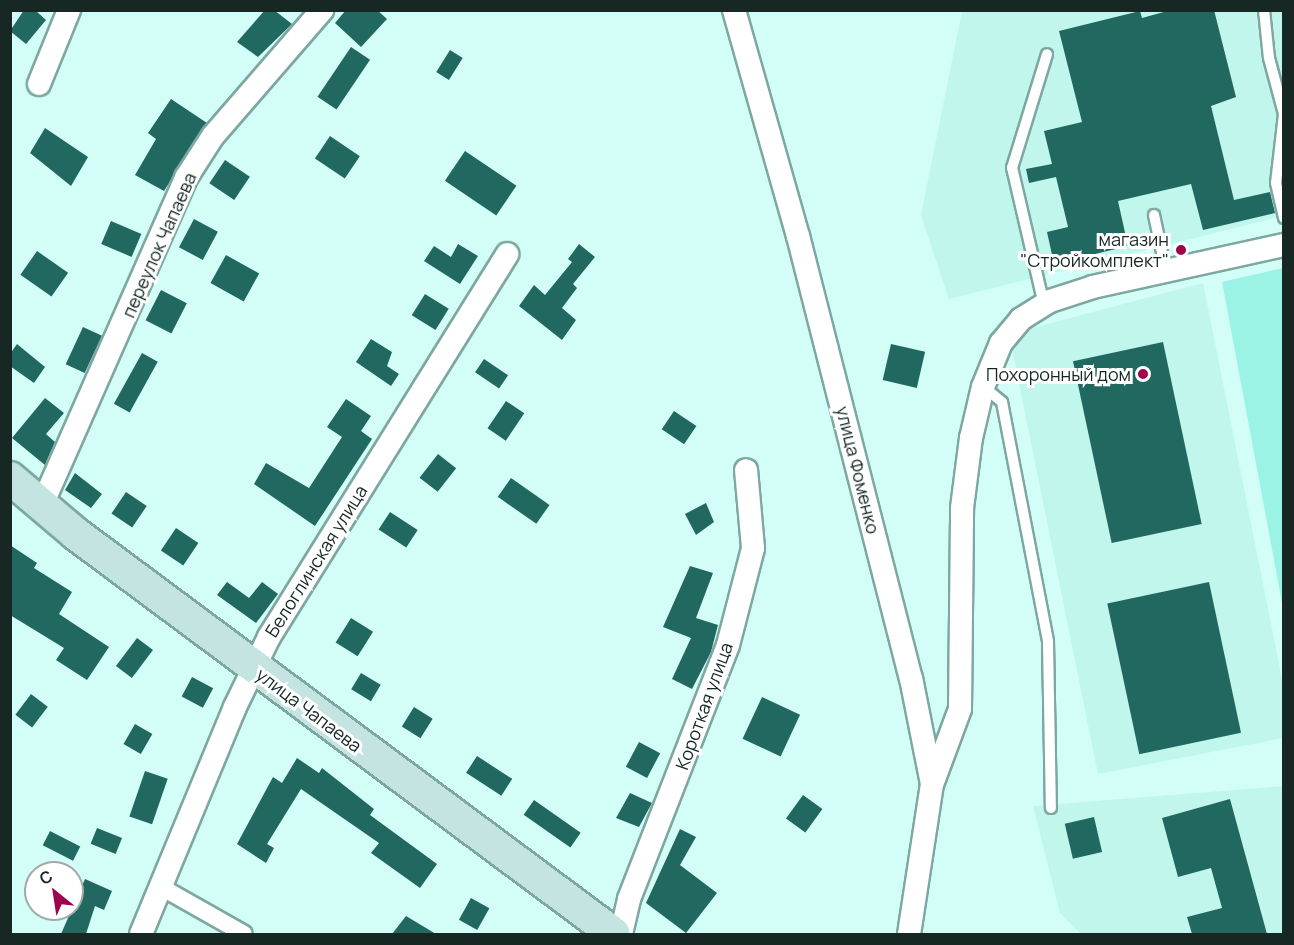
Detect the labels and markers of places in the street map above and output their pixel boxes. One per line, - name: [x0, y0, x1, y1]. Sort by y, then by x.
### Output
- place label: магазин "Стройкомплект": [1020, 229, 1169, 272]
- marker: магазин "Стройкомплект": [1174, 243, 1188, 257]
- place label: Похоронный дом: [986, 363, 1131, 385]
- marker: Похоронный дом: [1136, 367, 1150, 381]

